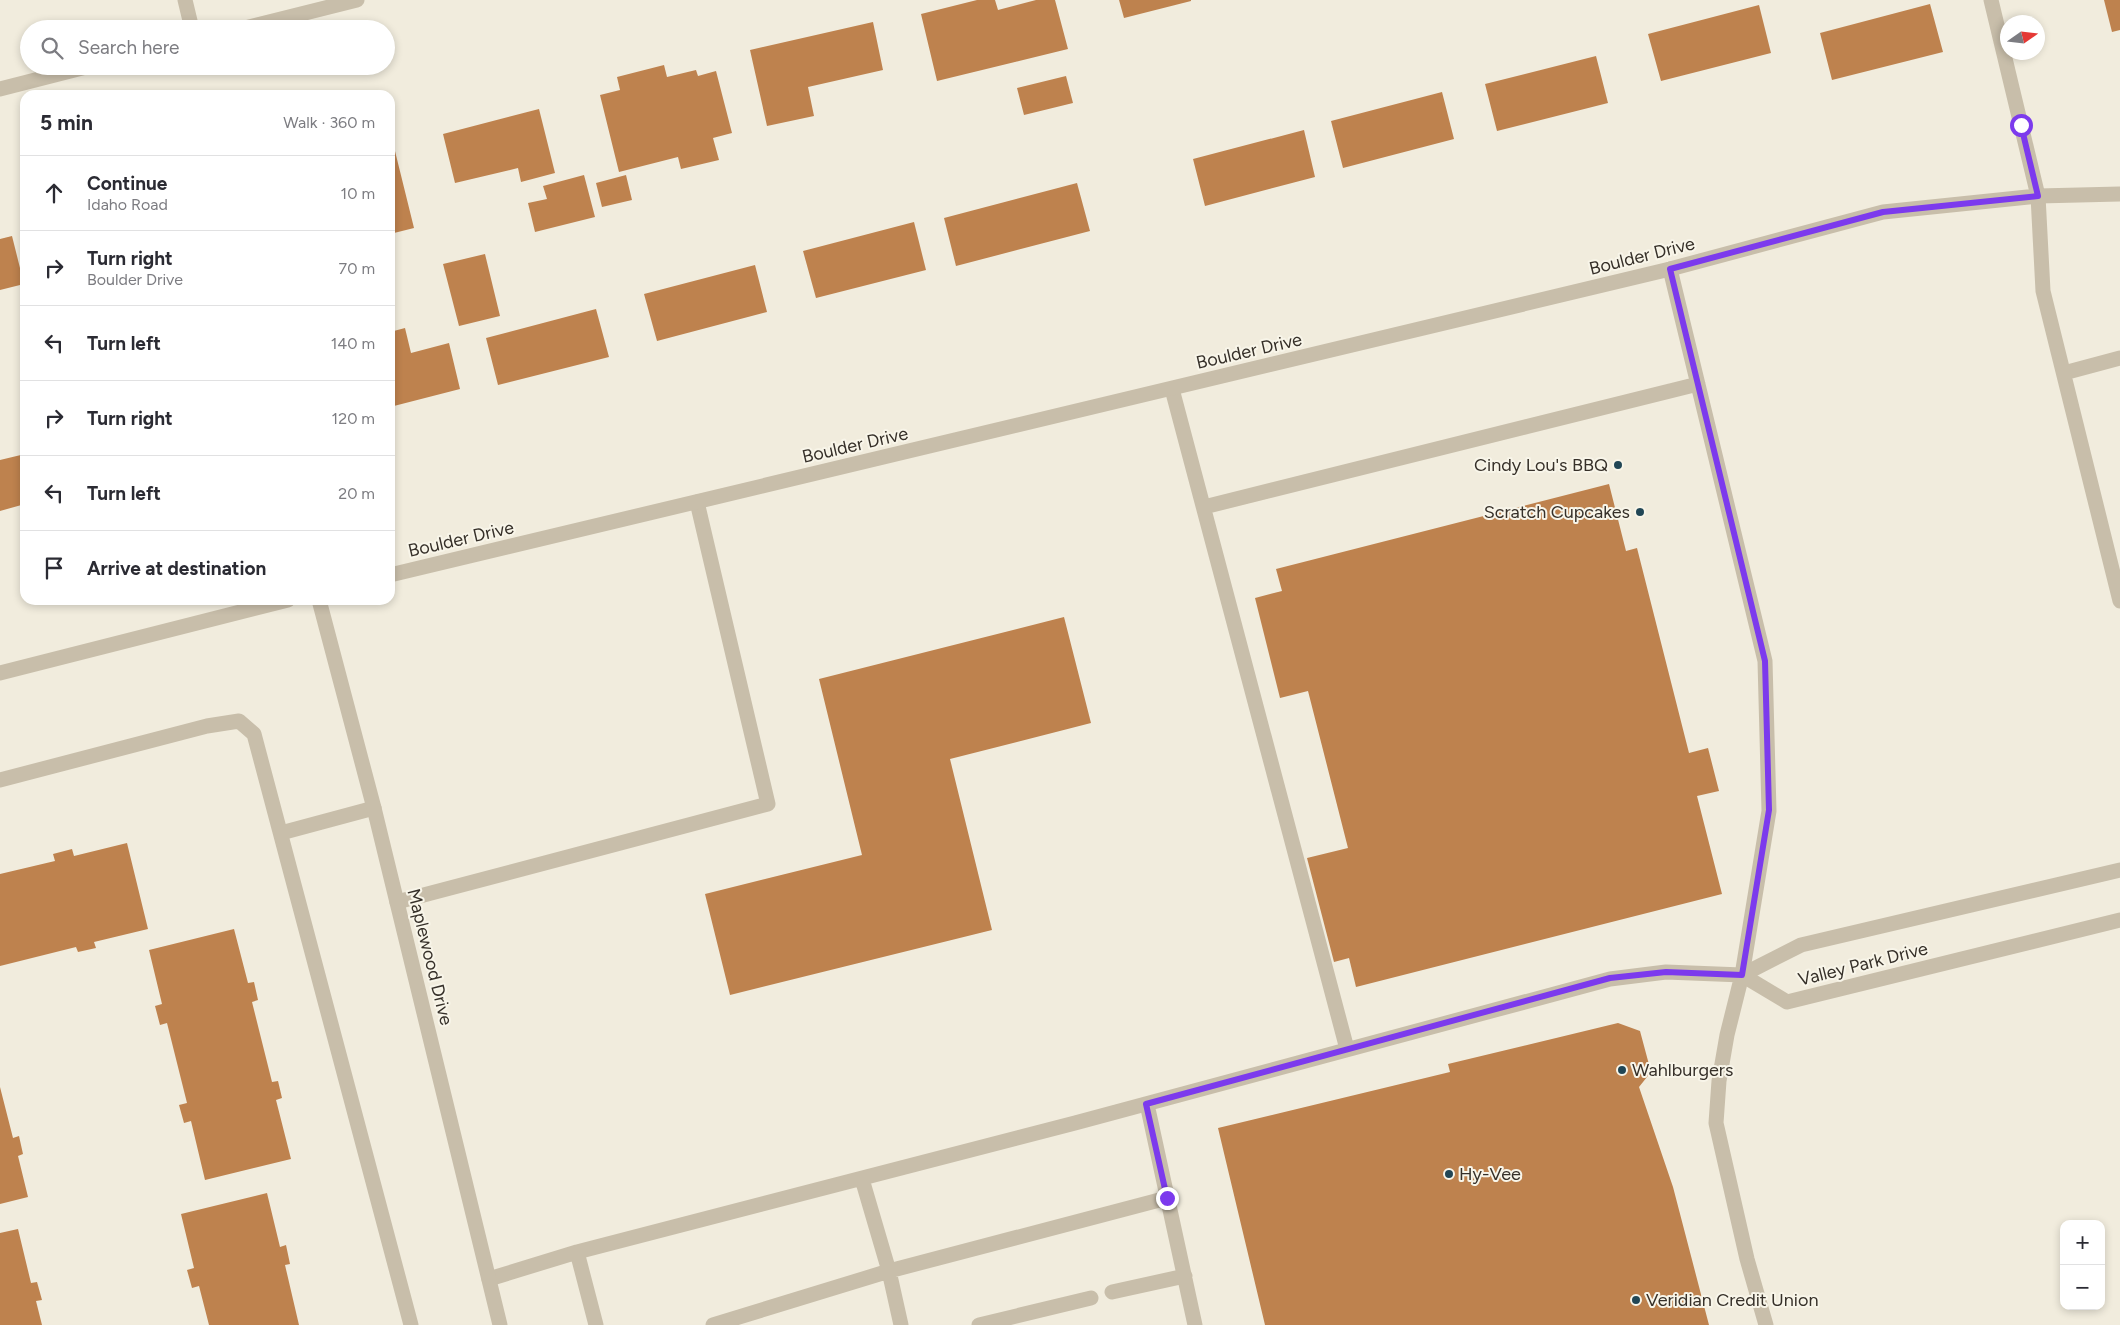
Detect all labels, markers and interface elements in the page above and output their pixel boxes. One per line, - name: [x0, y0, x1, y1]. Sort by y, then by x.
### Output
- north arrow: [2000, 15, 2045, 60]
- search box: [20, 20, 395, 75]
- icon: search: [38, 34, 66, 62]
- text: Search here: [78, 36, 180, 59]
- text: 5 min: [40, 110, 93, 135]
- text: Walk · 360 m: [283, 113, 375, 132]
- route start: [2010, 114, 2033, 137]
- text: Continue: [87, 172, 167, 195]
- icon: ahead: [40, 179, 68, 207]
- text: 10 m: [341, 184, 375, 203]
- text: Idaho Road: [87, 195, 168, 214]
- street label: Boulder Drive: [1587, 232, 1697, 280]
- text: Turn right: [87, 247, 173, 270]
- icon: right: [40, 254, 68, 282]
- text: 70 m: [339, 259, 375, 278]
- text: Boulder Drive: [87, 270, 183, 289]
- street label: Boulder Drive: [1194, 328, 1304, 374]
- icon: left: [40, 329, 68, 357]
- text: Turn left: [87, 332, 161, 355]
- text: 140 m: [331, 334, 375, 353]
- icon: right: [40, 404, 68, 432]
- text: Turn right: [87, 407, 173, 430]
- text: 120 m: [332, 409, 375, 428]
- street label: Boulder Drive: [800, 422, 910, 468]
- place label: Cindy Lou's BBQ: [1474, 454, 1608, 476]
- marker: Cindy Lou's BBQ: [1612, 459, 1624, 471]
- icon: left: [40, 479, 68, 507]
- text: Turn left: [87, 482, 161, 505]
- text: 20 m: [338, 484, 375, 503]
- place label: Scratch Cupcakes: [1484, 501, 1630, 523]
- marker: Scratch Cupcakes: [1634, 506, 1646, 518]
- street label: Boulder Drive: [406, 516, 516, 562]
- icon: arrive: [40, 554, 68, 582]
- text: Arrive at destination: [87, 557, 266, 580]
- street label: Maplewood Drive: [402, 886, 458, 1028]
- street label: Valley Park Drive: [1796, 937, 1930, 991]
- place label: Wahlburgers: [1632, 1059, 1733, 1081]
- marker: Wahlburgers: [1616, 1064, 1628, 1076]
- place label: Hy-Vee: [1459, 1163, 1521, 1185]
- marker: Hy-Vee: [1443, 1168, 1455, 1180]
- route end: [1156, 1187, 1179, 1210]
- map controls: [2060, 1220, 2105, 1310]
- button: +: [2060, 1220, 2105, 1265]
- button: −: [2060, 1265, 2105, 1310]
- place label: Veridian Credit Union: [1646, 1289, 1819, 1311]
- marker: Veridian Credit Union: [1630, 1294, 1642, 1306]

